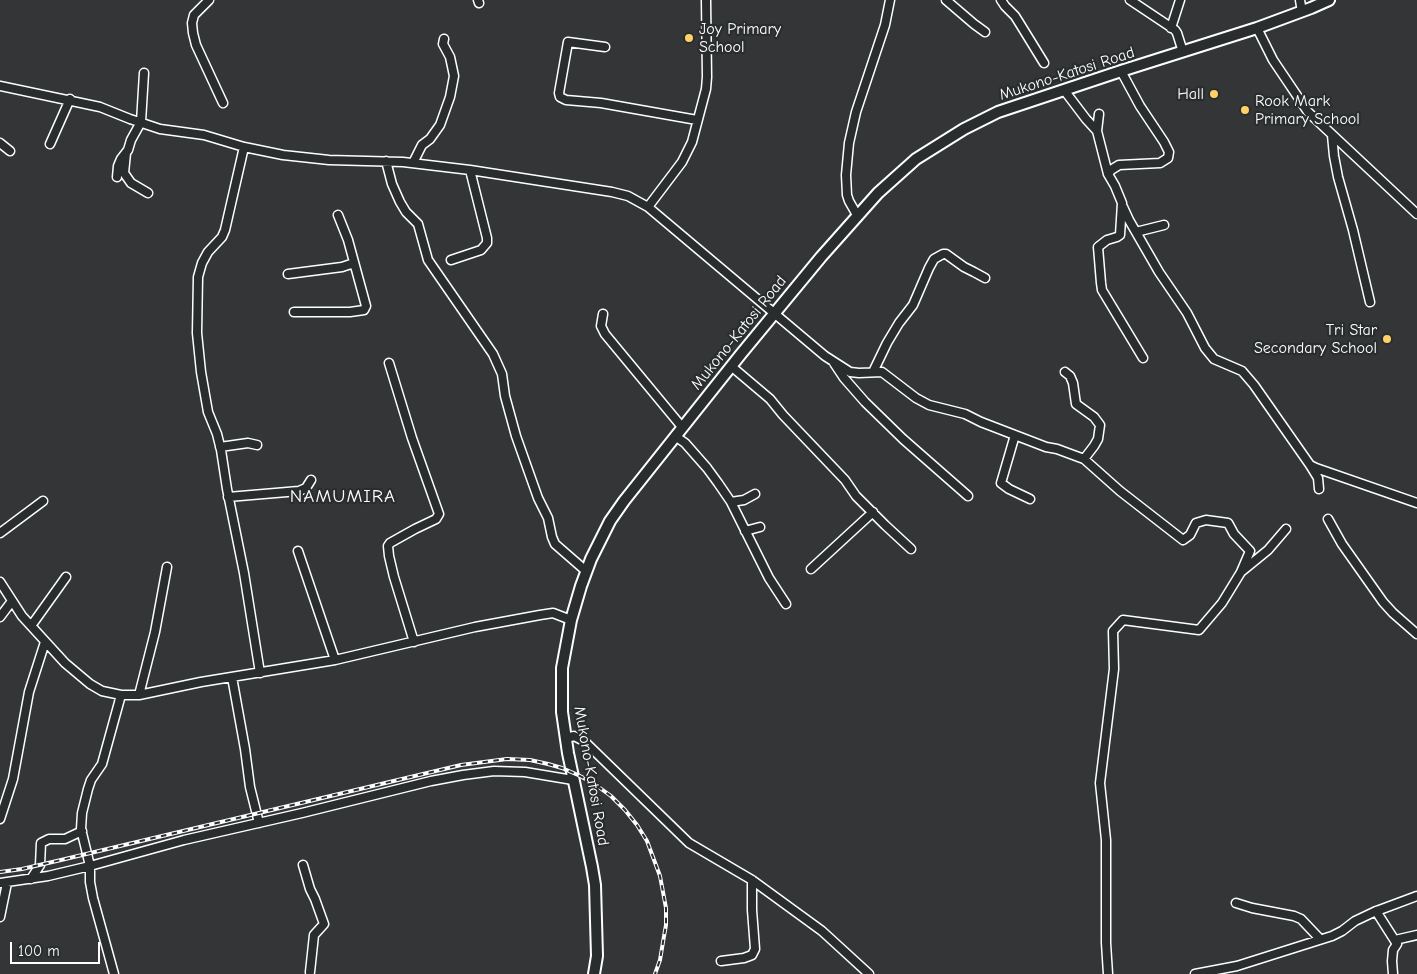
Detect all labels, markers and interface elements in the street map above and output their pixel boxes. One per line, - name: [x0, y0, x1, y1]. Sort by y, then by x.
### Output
- place label: Joy Primary School: [699, 19, 781, 57]
- marker: Joy Primary School: [683, 32, 695, 44]
- street label: Mukono-Katosi Road: [997, 43, 1137, 105]
- place label: Hall: [1177, 84, 1204, 104]
- marker: Hall: [1208, 88, 1220, 100]
- place label: Rook Mark Primary School: [1255, 91, 1360, 129]
- marker: Rook Mark Primary School: [1239, 104, 1251, 116]
- street label: Mukono-Katosi Road: [687, 272, 791, 394]
- place label: Tri Star Secondary School: [1254, 320, 1377, 358]
- marker: Tri Star Secondary School: [1381, 333, 1393, 345]
- district label: NAMUMIRA: [289, 486, 397, 508]
- street label: Mukono-Katosi Road: [569, 705, 613, 847]
- scale bar: [12, 932, 102, 964]
- text: 100 m: [18, 942, 60, 960]

